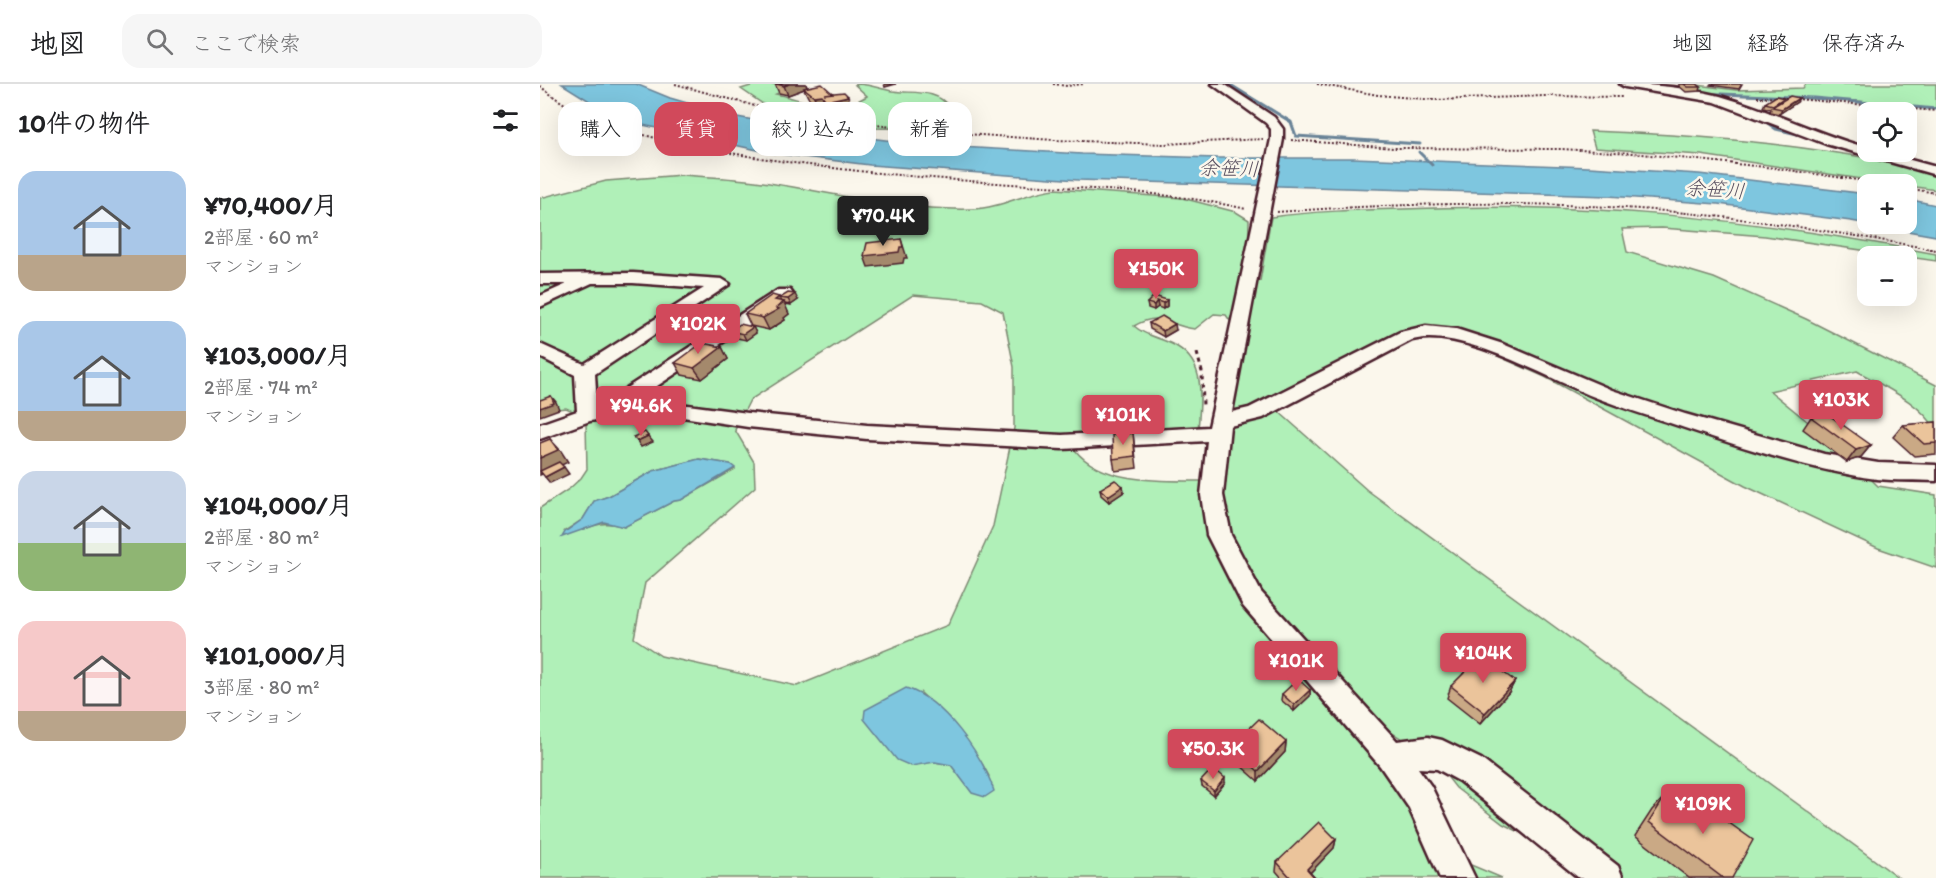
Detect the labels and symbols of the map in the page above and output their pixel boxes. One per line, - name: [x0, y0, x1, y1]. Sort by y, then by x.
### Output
- water label: 余笹川: [1199, 155, 1259, 181]
- water label: 余笹川: [1684, 175, 1746, 203]
- pin: ¥70.4K: [834, 196, 932, 247]
- pin: ¥150K: [1114, 249, 1198, 300]
- pin: ¥102K: [656, 304, 740, 355]
- pin: ¥103K: [1799, 380, 1883, 431]
- pin: ¥94.6K: [592, 386, 690, 437]
- pin: ¥101K: [1081, 395, 1165, 446]
- pin: ¥104K: [1441, 633, 1525, 684]
- pin: ¥101K: [1254, 641, 1338, 692]
- pin: ¥50.3K: [1164, 729, 1262, 780]
- pin: ¥109K: [1661, 784, 1745, 835]

